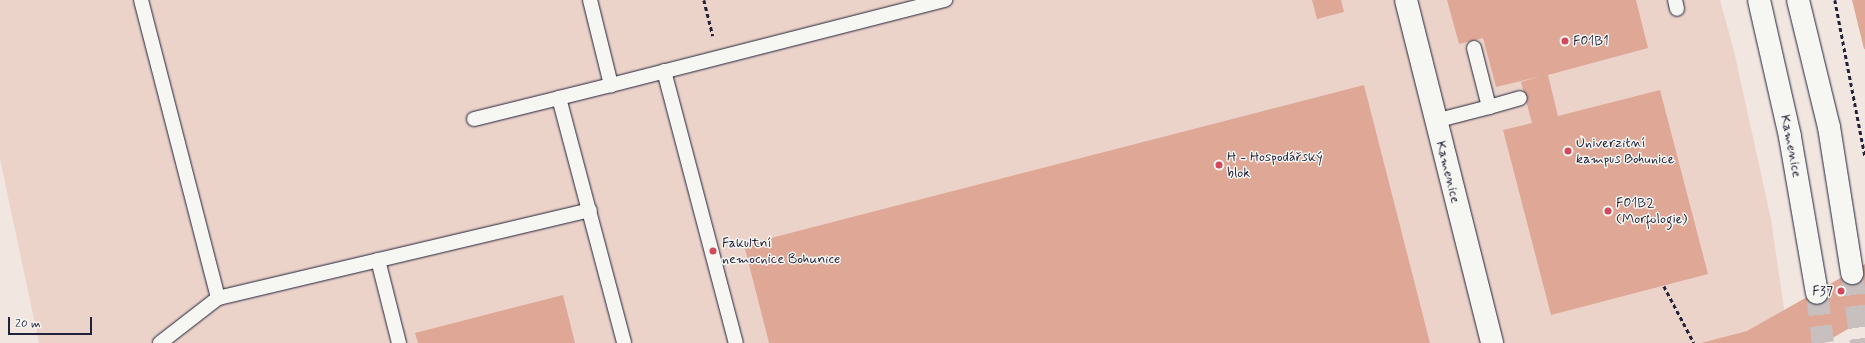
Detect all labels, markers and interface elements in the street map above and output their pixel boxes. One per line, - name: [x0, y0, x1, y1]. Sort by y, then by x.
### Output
- place label: F01B1: [1573, 33, 1609, 49]
- marker: F01B1: [1560, 36, 1570, 46]
- street label: Kamenice: [1777, 113, 1805, 179]
- place label: Univerzitní kampus Bohunice: [1576, 135, 1678, 168]
- street label: Kamenice: [1432, 139, 1464, 205]
- marker: Univerzitní kampus Bohunice: [1563, 146, 1573, 156]
- place label: H - Hospodářský blok: [1227, 149, 1323, 182]
- marker: H - Hospodářský blok: [1214, 160, 1224, 170]
- place label: F01B2 (Morfologie): [1616, 195, 1687, 228]
- marker: F01B2 (Morfologie): [1603, 206, 1613, 216]
- place label: Fakultní nemocnice Bohunice: [722, 235, 842, 268]
- marker: Fakultní nemocnice Bohunice: [707, 245, 719, 257]
- place label: F37: [1812, 283, 1833, 299]
- marker: F37: [1836, 286, 1846, 296]
- scale bar: [10, 309, 94, 335]
- text: 20 m: [15, 316, 41, 332]

